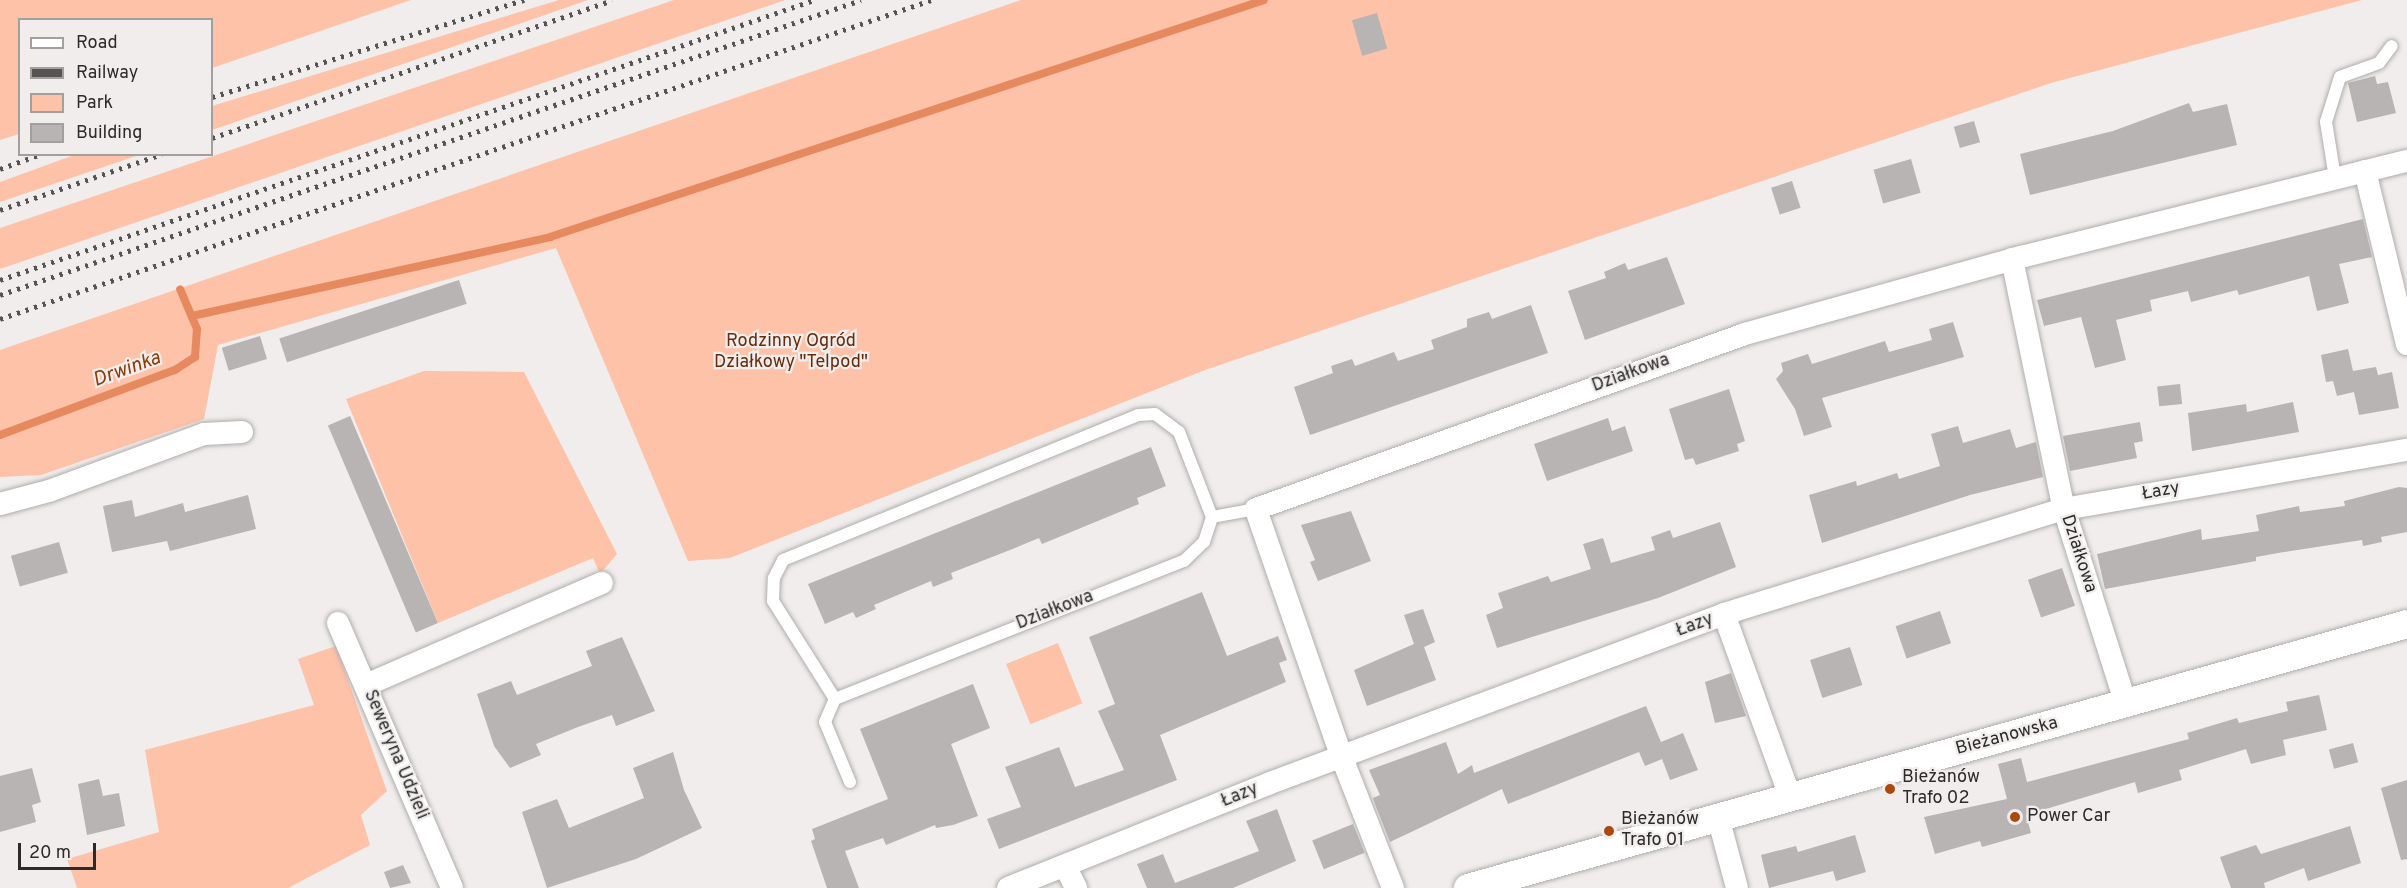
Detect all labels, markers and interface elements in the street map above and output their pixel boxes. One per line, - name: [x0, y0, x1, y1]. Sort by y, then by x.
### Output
- legend: [18, 18, 213, 156]
- text: Road: [76, 32, 118, 55]
- text: Railway: [76, 62, 138, 85]
- text: Park: [76, 92, 113, 115]
- text: Building: [76, 122, 142, 145]
- park label: Rodzinny Ogród Działkowy "Telpod": [714, 332, 868, 374]
- water label: Drwinka: [90, 347, 164, 393]
- street label: Działkowa: [1589, 350, 1673, 398]
- street label: Łazy: [2140, 478, 2182, 506]
- street label: Działkowa: [2055, 512, 2101, 596]
- street label: Działkowa: [1013, 586, 1097, 636]
- street label: Łazy: [1673, 609, 1717, 643]
- street label: Seweryna Udzieli: [358, 687, 432, 823]
- street label: Bieżanowska: [1954, 713, 2060, 761]
- place label: Bieżanów Trafo 02: [1902, 768, 1980, 810]
- street label: Łazy: [1218, 779, 1262, 813]
- marker: Bieżanów Trafo 02: [1883, 782, 1897, 796]
- place label: Power Car: [2027, 806, 2110, 828]
- place label: Bieżanów Trafo 01: [1621, 810, 1699, 852]
- marker: Power Car: [2008, 810, 2022, 824]
- marker: Bieżanów Trafo 01: [1602, 824, 1616, 838]
- scale bar: [21, 831, 99, 869]
- text: 20 m: [29, 842, 71, 865]

